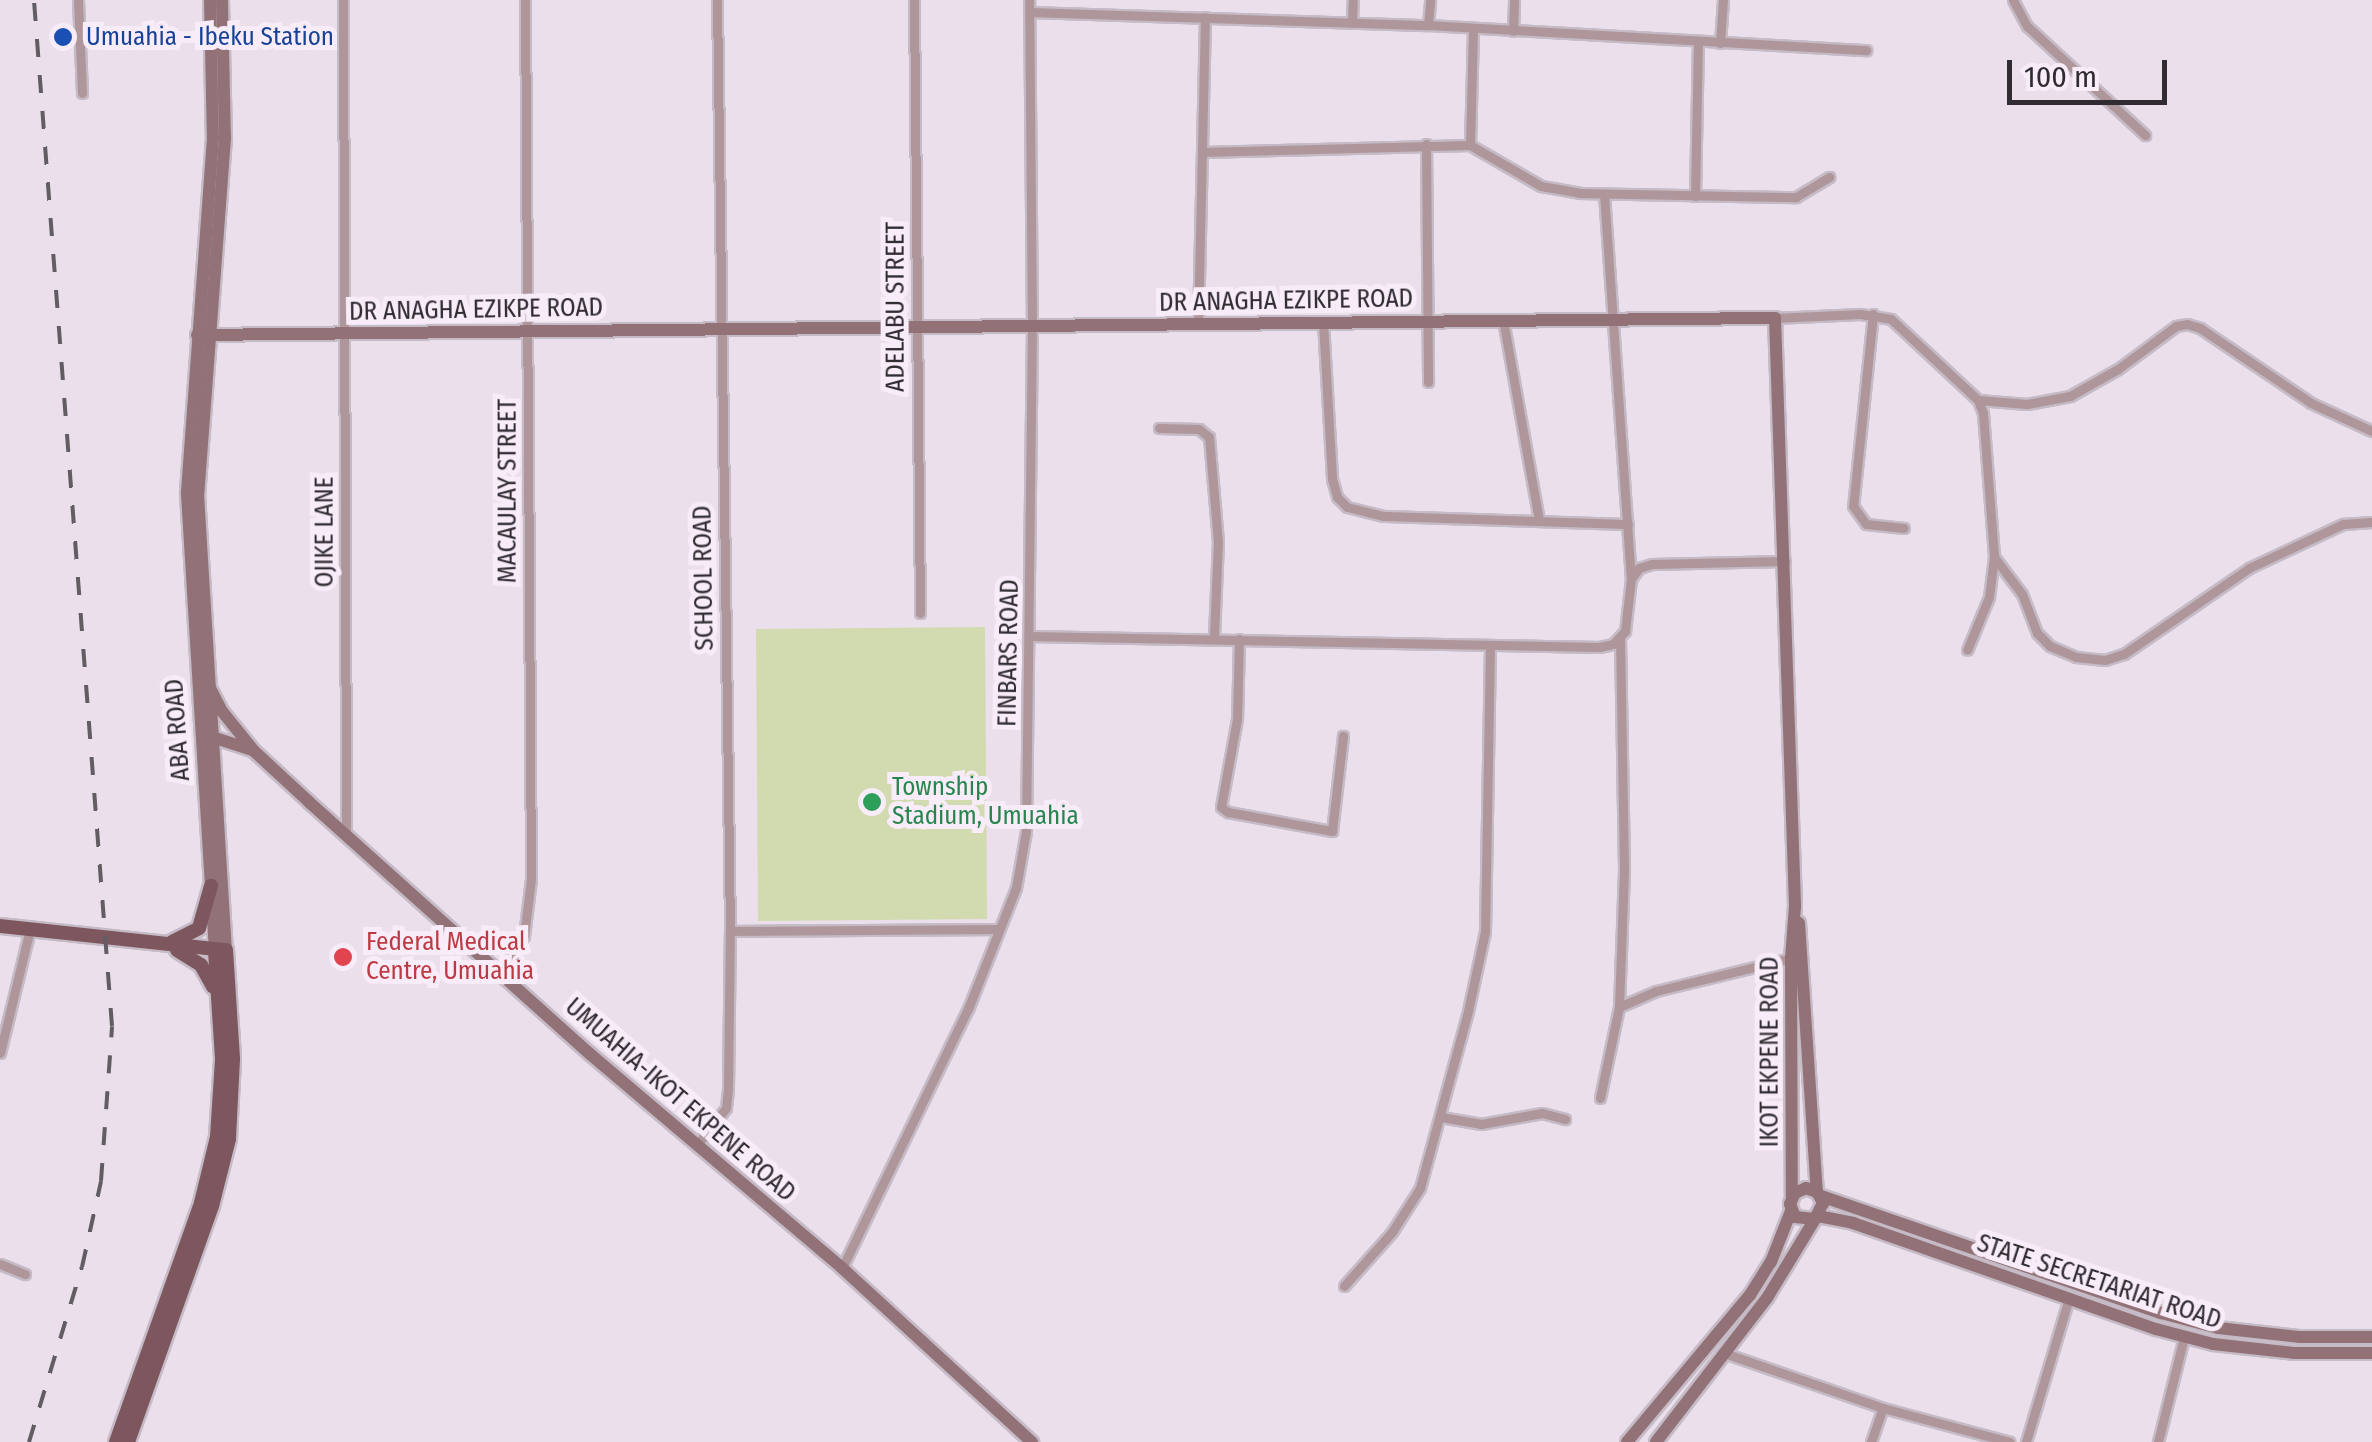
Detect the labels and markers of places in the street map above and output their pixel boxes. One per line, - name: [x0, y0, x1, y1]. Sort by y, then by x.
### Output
- place label: Umuahia - Ibeku Station: [86, 22, 334, 52]
- marker: Umuahia - Ibeku Station: [50, 24, 76, 50]
- place label: Township Stadium, Umuahia: [892, 773, 1079, 832]
- marker: Township Stadium, Umuahia: [861, 791, 883, 813]
- place label: Federal Medical Centre, Umuahia: [366, 928, 534, 987]
- marker: Federal Medical Centre, Umuahia: [330, 944, 356, 970]

